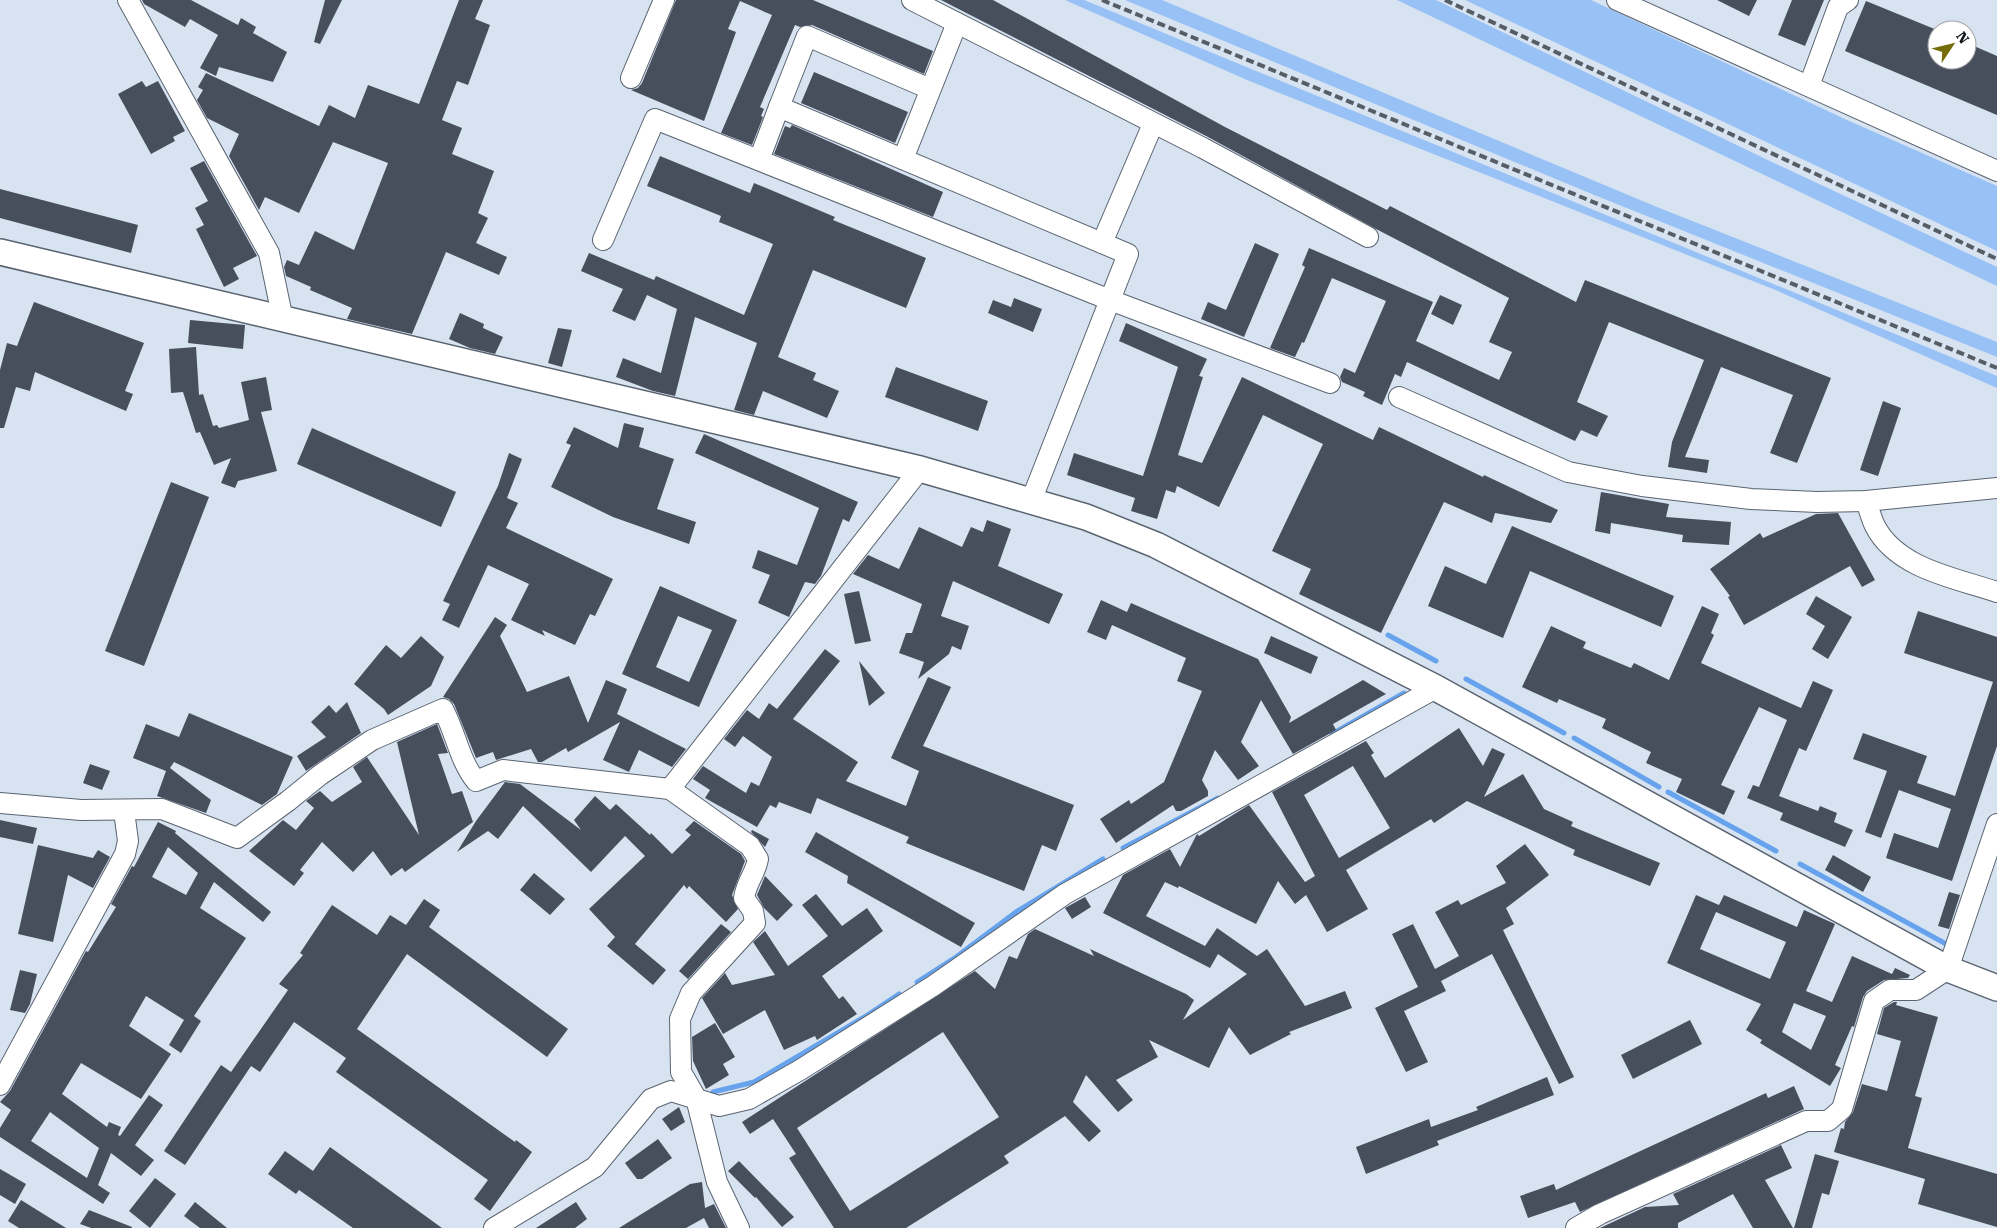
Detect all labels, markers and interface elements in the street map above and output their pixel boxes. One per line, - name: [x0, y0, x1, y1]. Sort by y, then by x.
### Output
- north arrow: [1927, 20, 1977, 70]
- text: N: [1953, 29, 1972, 47]

